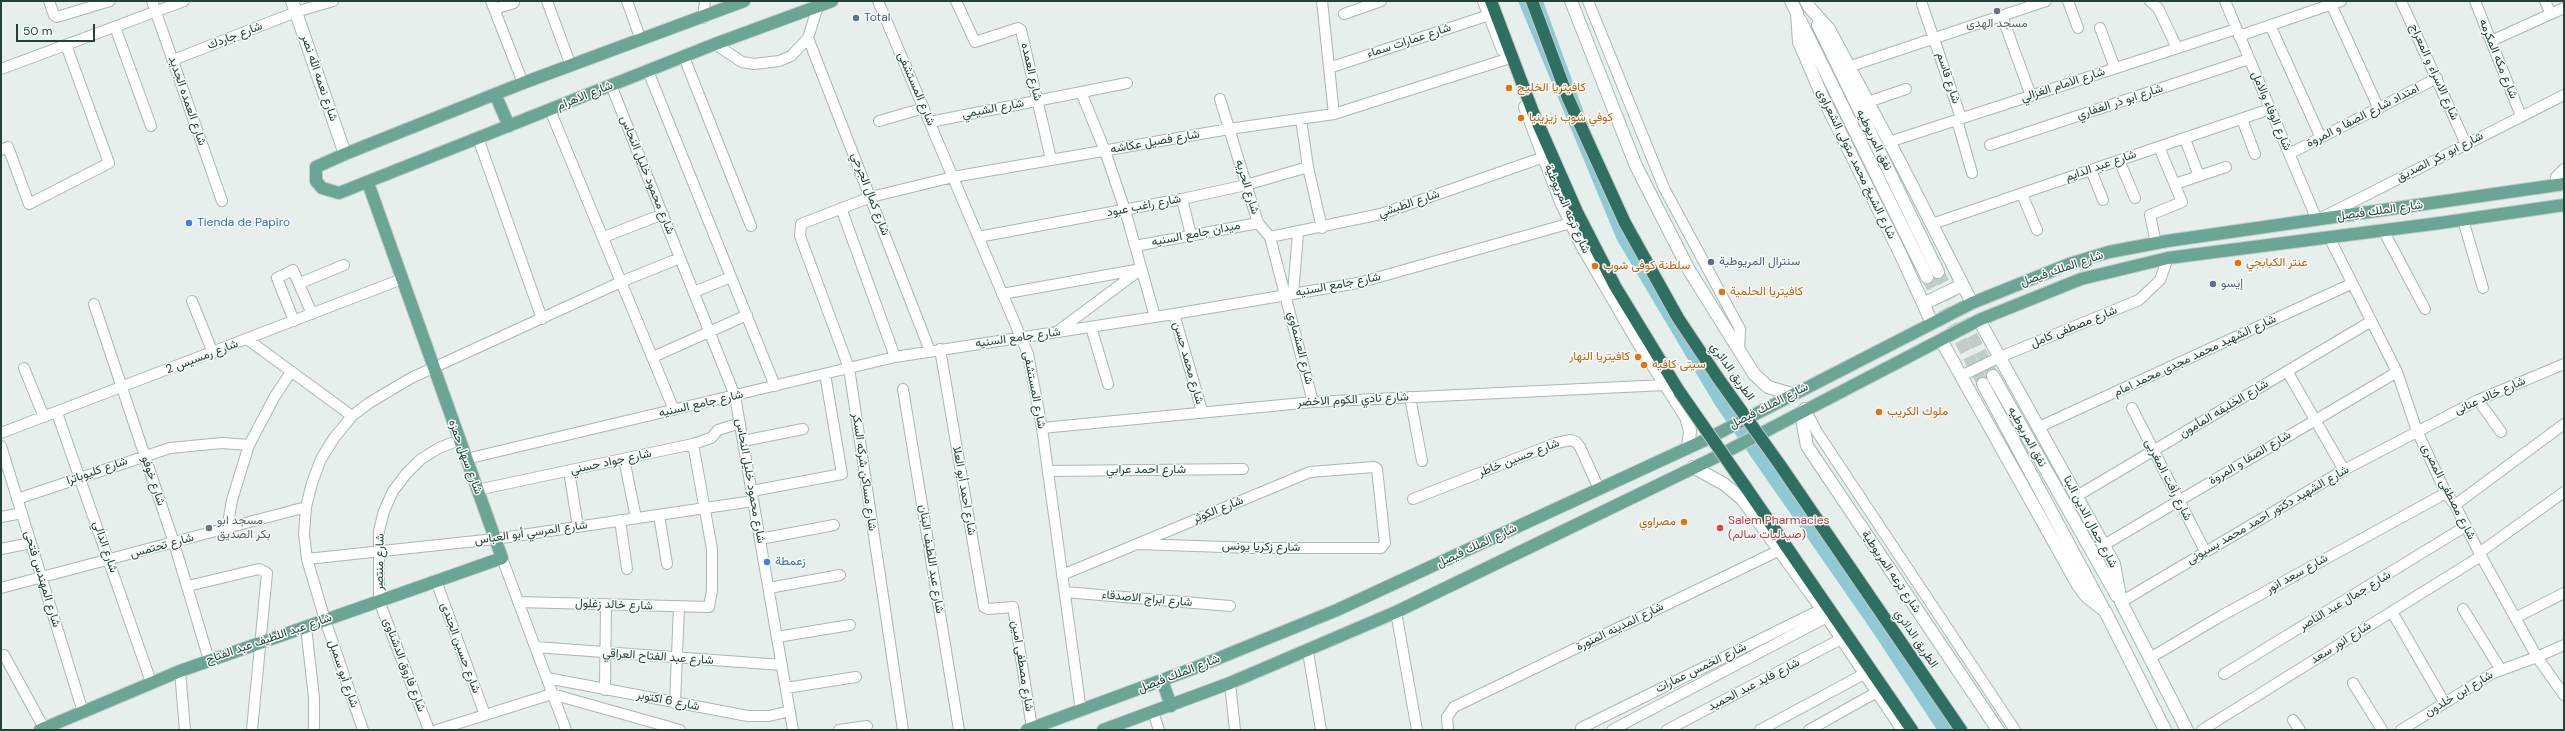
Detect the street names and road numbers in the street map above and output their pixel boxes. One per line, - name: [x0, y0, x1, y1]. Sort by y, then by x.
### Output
- street label: شارع مكه المكرمه: [2475, 17, 2521, 101]
- street label: شارع جاردك: [205, 19, 265, 53]
- street label: شارع عمارات سماء: [1365, 21, 1453, 61]
- street label: شارع الاسراء و المعراج: [2406, 21, 2462, 123]
- street label: شارع نعمه الله نصر: [297, 33, 341, 123]
- street label: شارع العمده: [1017, 41, 1045, 103]
- street label: شارع المستشفى: [894, 50, 938, 128]
- street label: شارع قاسم: [1933, 51, 1963, 105]
- street label: شارع العمده الجديد: [165, 55, 209, 147]
- street label: شارع الامام الغزالي: [2019, 65, 2107, 105]
- street label: شارع الوفاء والامل: [2248, 69, 2294, 153]
- street label: شارع الاهرام: [555, 78, 615, 114]
- street label: شارع ابو ذر الغفاري: [2075, 81, 2165, 123]
- street label: امتداد شارع الصفا و المروة: [2304, 81, 2422, 151]
- street label: شارع الشيخ محمد متولى الشعراوى: [1813, 87, 1899, 241]
- street label: شارع الشيمي: [961, 96, 1025, 122]
- street label: نفق المريوطيه: [1853, 107, 1895, 173]
- street label: شارع محمود خليل النحاس: [617, 114, 677, 236]
- street label: شارع فصيل عكاشه: [1109, 127, 1201, 157]
- street label: شارع ابو بكر الصديق: [2394, 129, 2486, 185]
- street label: شارع عبد الدايم: [2064, 147, 2138, 185]
- street label: شارع كمال الجرحي: [848, 151, 892, 237]
- street label: شارع الحريه: [1232, 158, 1262, 216]
- street label: شارع ترعه المريوطية: [1541, 162, 1593, 256]
- street label: شارع الطبشي: [1377, 187, 1441, 221]
- street label: شارع راغب عبود: [1106, 192, 1182, 220]
- street label: شارع الملك فيصل: [2336, 198, 2424, 224]
- street label: ميدان جامع السنيه: [1150, 218, 1242, 250]
- street label: شارع الملك فيصل: [2019, 248, 2105, 290]
- street label: شارع جامع السنيه: [1294, 270, 1382, 300]
- street label: شارع مصطفى كامل: [2029, 303, 2119, 351]
- street label: شارع العشماوي: [1284, 310, 1316, 386]
- street label: شارع الشهيد محمد مجدى محمد امام: [2111, 312, 2279, 400]
- street label: شارع محمد حسن: [1169, 320, 1207, 406]
- street label: شارع جامع السنيه: [974, 325, 1062, 351]
- street label: شارع رمسيس 2: [164, 337, 240, 377]
- street label: الطريق الدائري: [1707, 340, 1757, 404]
- street label: شارع المستشفى: [1019, 350, 1049, 430]
- street label: شارع خالد عنانى: [2452, 374, 2528, 418]
- street label: شارع الخليفه المأمون: [2177, 377, 2271, 441]
- street label: شارع الملك فيصل: [1727, 380, 1811, 432]
- street label: شارع جامع السنيه: [657, 387, 745, 421]
- street label: شارع نادي الكوم الاخضر: [1297, 390, 1409, 410]
- street label: نفق المريوطيه: [2005, 404, 2049, 470]
- street label: شارع مساكن شركه السكر: [849, 412, 879, 532]
- street label: شارع محمود خليل النحاس: [732, 417, 768, 545]
- street label: شارع سهل حمزه: [445, 418, 485, 496]
- street label: شارع الصفا و المروة: [2206, 428, 2294, 488]
- street label: شارع حسين خاطر: [1476, 436, 1562, 480]
- street label: شارع رأفت المغربى: [2141, 437, 2195, 523]
- street label: شارع مصطفى المصرى: [2418, 442, 2478, 542]
- street label: شارع جواد حسني: [569, 446, 653, 478]
- street label: شارع احمد أبو العلا: [949, 446, 979, 536]
- street label: شارع كليوباترا: [65, 454, 129, 488]
- street label: شارع خوفو: [138, 454, 168, 508]
- street label: شارع احمد عرابي: [1106, 463, 1186, 477]
- street label: شارع الشهيد دكتور احمد محمد بسيونى: [2184, 463, 2352, 567]
- street label: شارع جمال الدين البنا: [2060, 473, 2120, 571]
- street label: شارع الكوثر: [1191, 493, 1245, 527]
- street label: شارع عبد اللطيف البنان: [915, 504, 947, 614]
- street label: شارع المرسي أبو العباس: [474, 518, 588, 548]
- street label: شارع الدالي: [89, 519, 121, 575]
- street label: شارع الملك فيصل: [1435, 521, 1519, 571]
- street label: شارع ترعه المريوطية: [1858, 528, 1924, 616]
- street label: شارع المهندس فتحى: [21, 529, 63, 629]
- street label: شارع تحتمس: [129, 531, 195, 561]
- street label: شارع منتصر: [372, 533, 388, 591]
- street label: شارع زكريا يونس: [1222, 539, 1300, 555]
- street label: شارع سعد انور: [2263, 551, 2331, 597]
- street label: شارع جمال عبد الناصر: [2297, 568, 2393, 634]
- street label: شارع ابراج الاصدقاء: [1101, 588, 1193, 610]
- street label: شارع خالد زغلول: [575, 596, 653, 614]
- street label: شارع المدينه المنورة: [1574, 600, 1666, 654]
- street label: شارع حسين الجندى: [437, 601, 483, 695]
- street label: الطريق الدائري: [1891, 607, 1941, 671]
- street label: شارع عبد اللطيف عبد الفتاح: [204, 611, 334, 667]
- street label: شارع فاروق الدشناوى: [379, 616, 429, 714]
- street label: شارع انور سعد: [2308, 619, 2374, 667]
- street label: شارع مصطفى امين: [1008, 620, 1036, 712]
- street label: شارع أبو سمبل: [325, 638, 361, 710]
- street label: شارع الخمس عمارات: [1653, 640, 1749, 696]
- street label: شارع عبد الفتاح العراقي: [602, 646, 714, 668]
- street label: شارع الملك فيصل: [1136, 652, 1222, 696]
- street label: شارع فايد عبد الحميد: [1706, 656, 1802, 714]
- street label: شارع ابن خلدون: [2422, 668, 2496, 720]
- street label: شارع 6 اكتوبر: [635, 688, 701, 714]

